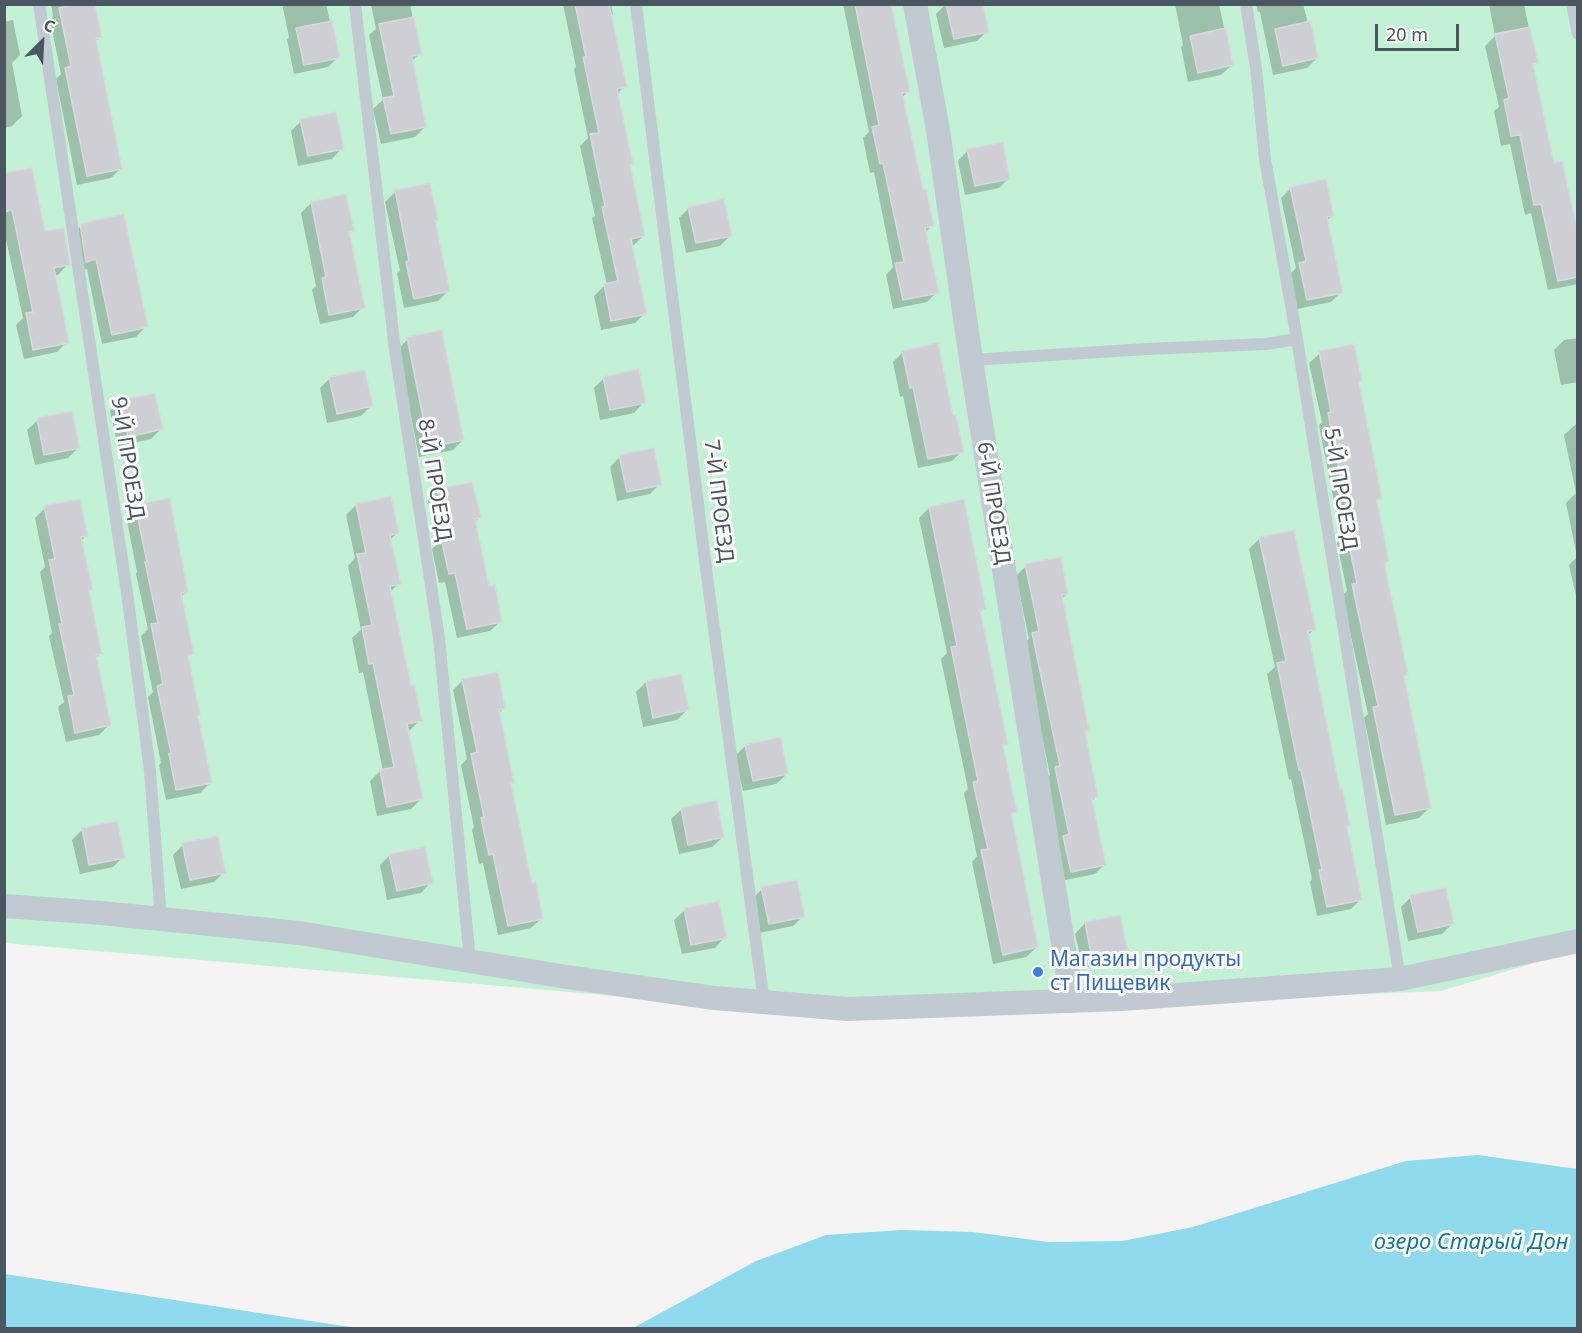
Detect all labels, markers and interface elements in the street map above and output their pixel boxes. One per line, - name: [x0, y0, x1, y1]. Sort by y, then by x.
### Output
- north arrow: [12, 12, 72, 72]
- scale bar: [1378, 12, 1462, 50]
- text: С: [40, 13, 59, 38]
- text: 20 m: [1386, 22, 1428, 46]
- street label: 9-Й ПРОЕЗД: [105, 395, 149, 521]
- street label: 8-Й ПРОЕЗД: [412, 417, 456, 543]
- street label: 5-Й ПРОЕЗД: [1318, 426, 1362, 552]
- street label: 7-Й ПРОЕЗД: [698, 438, 738, 564]
- street label: 6-Й ПРОЕЗД: [971, 440, 1015, 566]
- place label: Магазин продукты ст Пищевик: [1050, 947, 1241, 997]
- marker: Магазин продукты ст Пищевик: [1031, 965, 1045, 979]
- water label: озеро Старый Дон: [1374, 1230, 1568, 1256]

